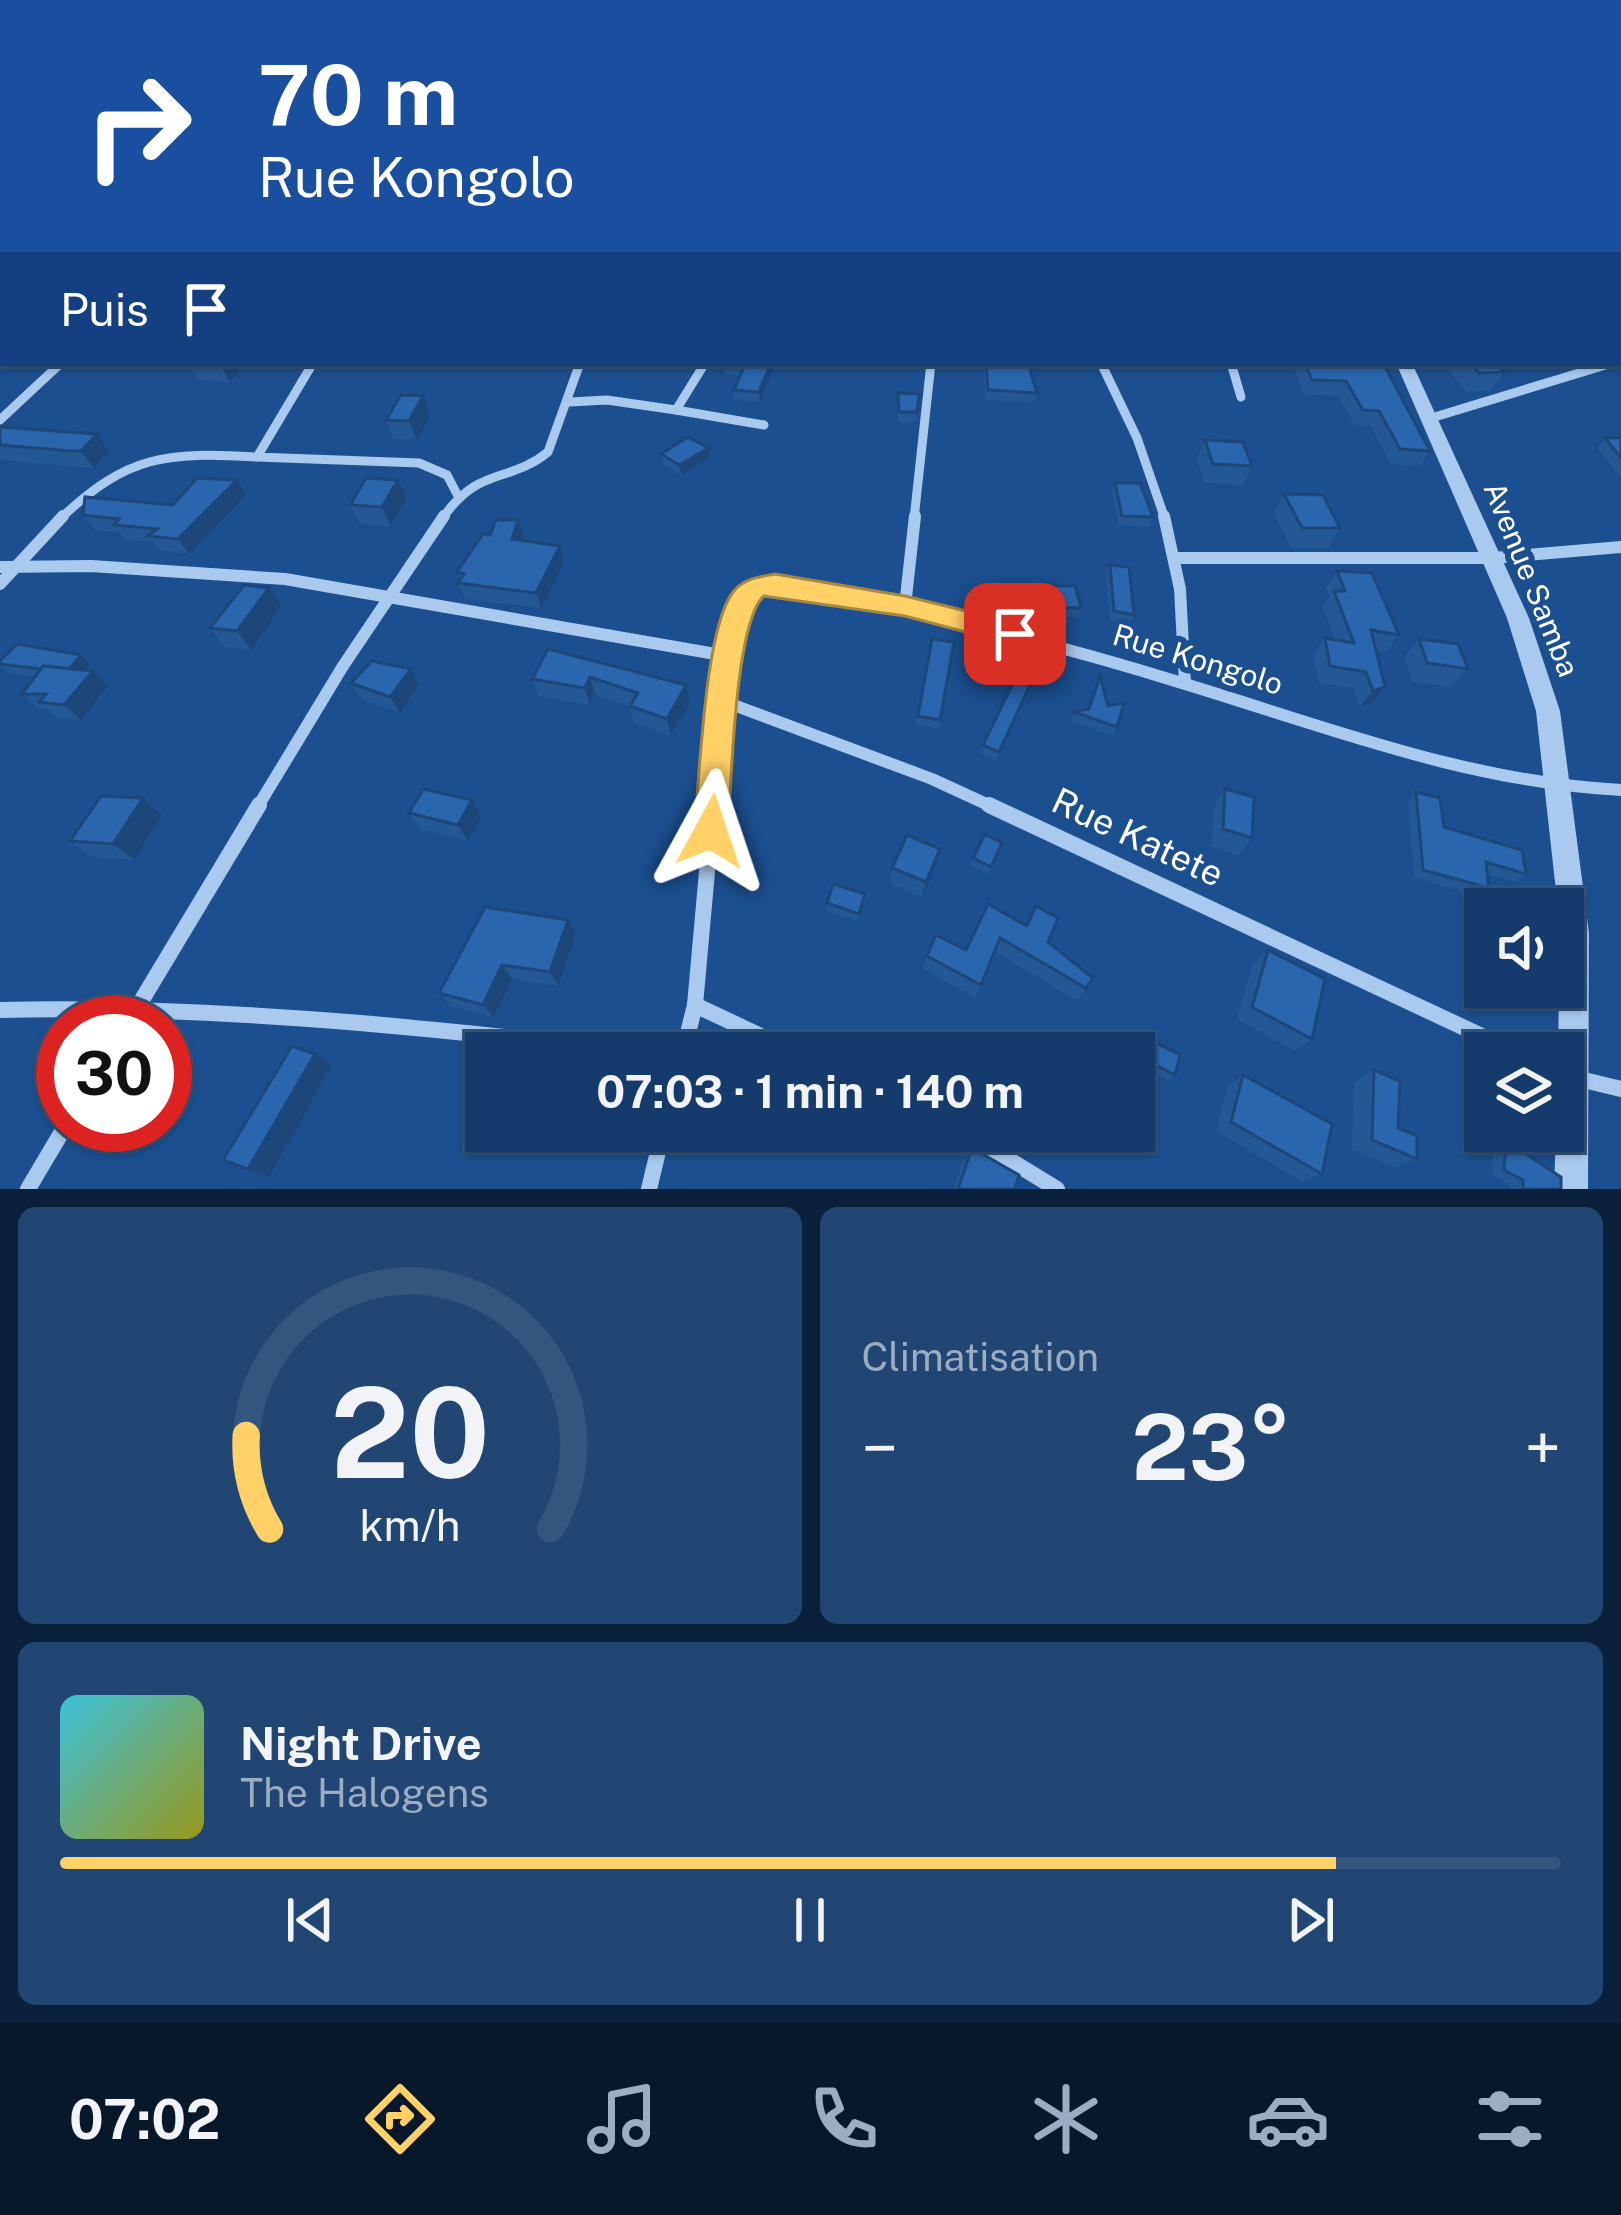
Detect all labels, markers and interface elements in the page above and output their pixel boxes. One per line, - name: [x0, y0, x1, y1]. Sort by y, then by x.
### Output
- text: 70 m: [258, 45, 458, 144]
- icon: right: [60, 48, 216, 204]
- text: Rue Kongolo: [258, 146, 575, 209]
- icon: arrive: [173, 276, 239, 342]
- text: Puis: [60, 283, 149, 336]
- street label: Avenue Samba: [1477, 476, 1587, 682]
- pin: [964, 583, 1066, 685]
- icon: arrive: [982, 601, 1048, 667]
- street label: Rue Kongolo: [1109, 616, 1287, 702]
- position arrow: [648, 768, 774, 894]
- street label: Rue Katete: [1046, 779, 1230, 895]
- map controls: [1464, 888, 1584, 1152]
- button: sound: [1464, 888, 1584, 1008]
- speed limit sign: 30: [36, 996, 192, 1152]
- button: layers: [1464, 1032, 1584, 1152]
- text: 07:03 · 1 min · 140 m: [596, 1065, 1024, 1118]
- text: Climatisation: [862, 1334, 1099, 1380]
- text: 20: [330, 1359, 490, 1506]
- text: 23°: [1131, 1394, 1291, 1500]
- text: −: [862, 1409, 898, 1487]
- text: +: [1524, 1409, 1561, 1487]
- text: km/h: [359, 1499, 460, 1550]
- text: Night Drive: [240, 1717, 482, 1770]
- text: The Halogens: [240, 1770, 489, 1816]
- icon: previous: [277, 1887, 343, 1953]
- icon: pause: [777, 1887, 843, 1953]
- icon: next: [1278, 1887, 1344, 1953]
- icon: directions: [358, 2077, 442, 2161]
- icon: music: [580, 2077, 664, 2161]
- icon: phone: [802, 2077, 886, 2161]
- icon: climate: [1024, 2077, 1108, 2161]
- icon: car: [1246, 2077, 1330, 2161]
- icon: filters: [1468, 2077, 1552, 2161]
- text: 07:02: [69, 2088, 220, 2151]

